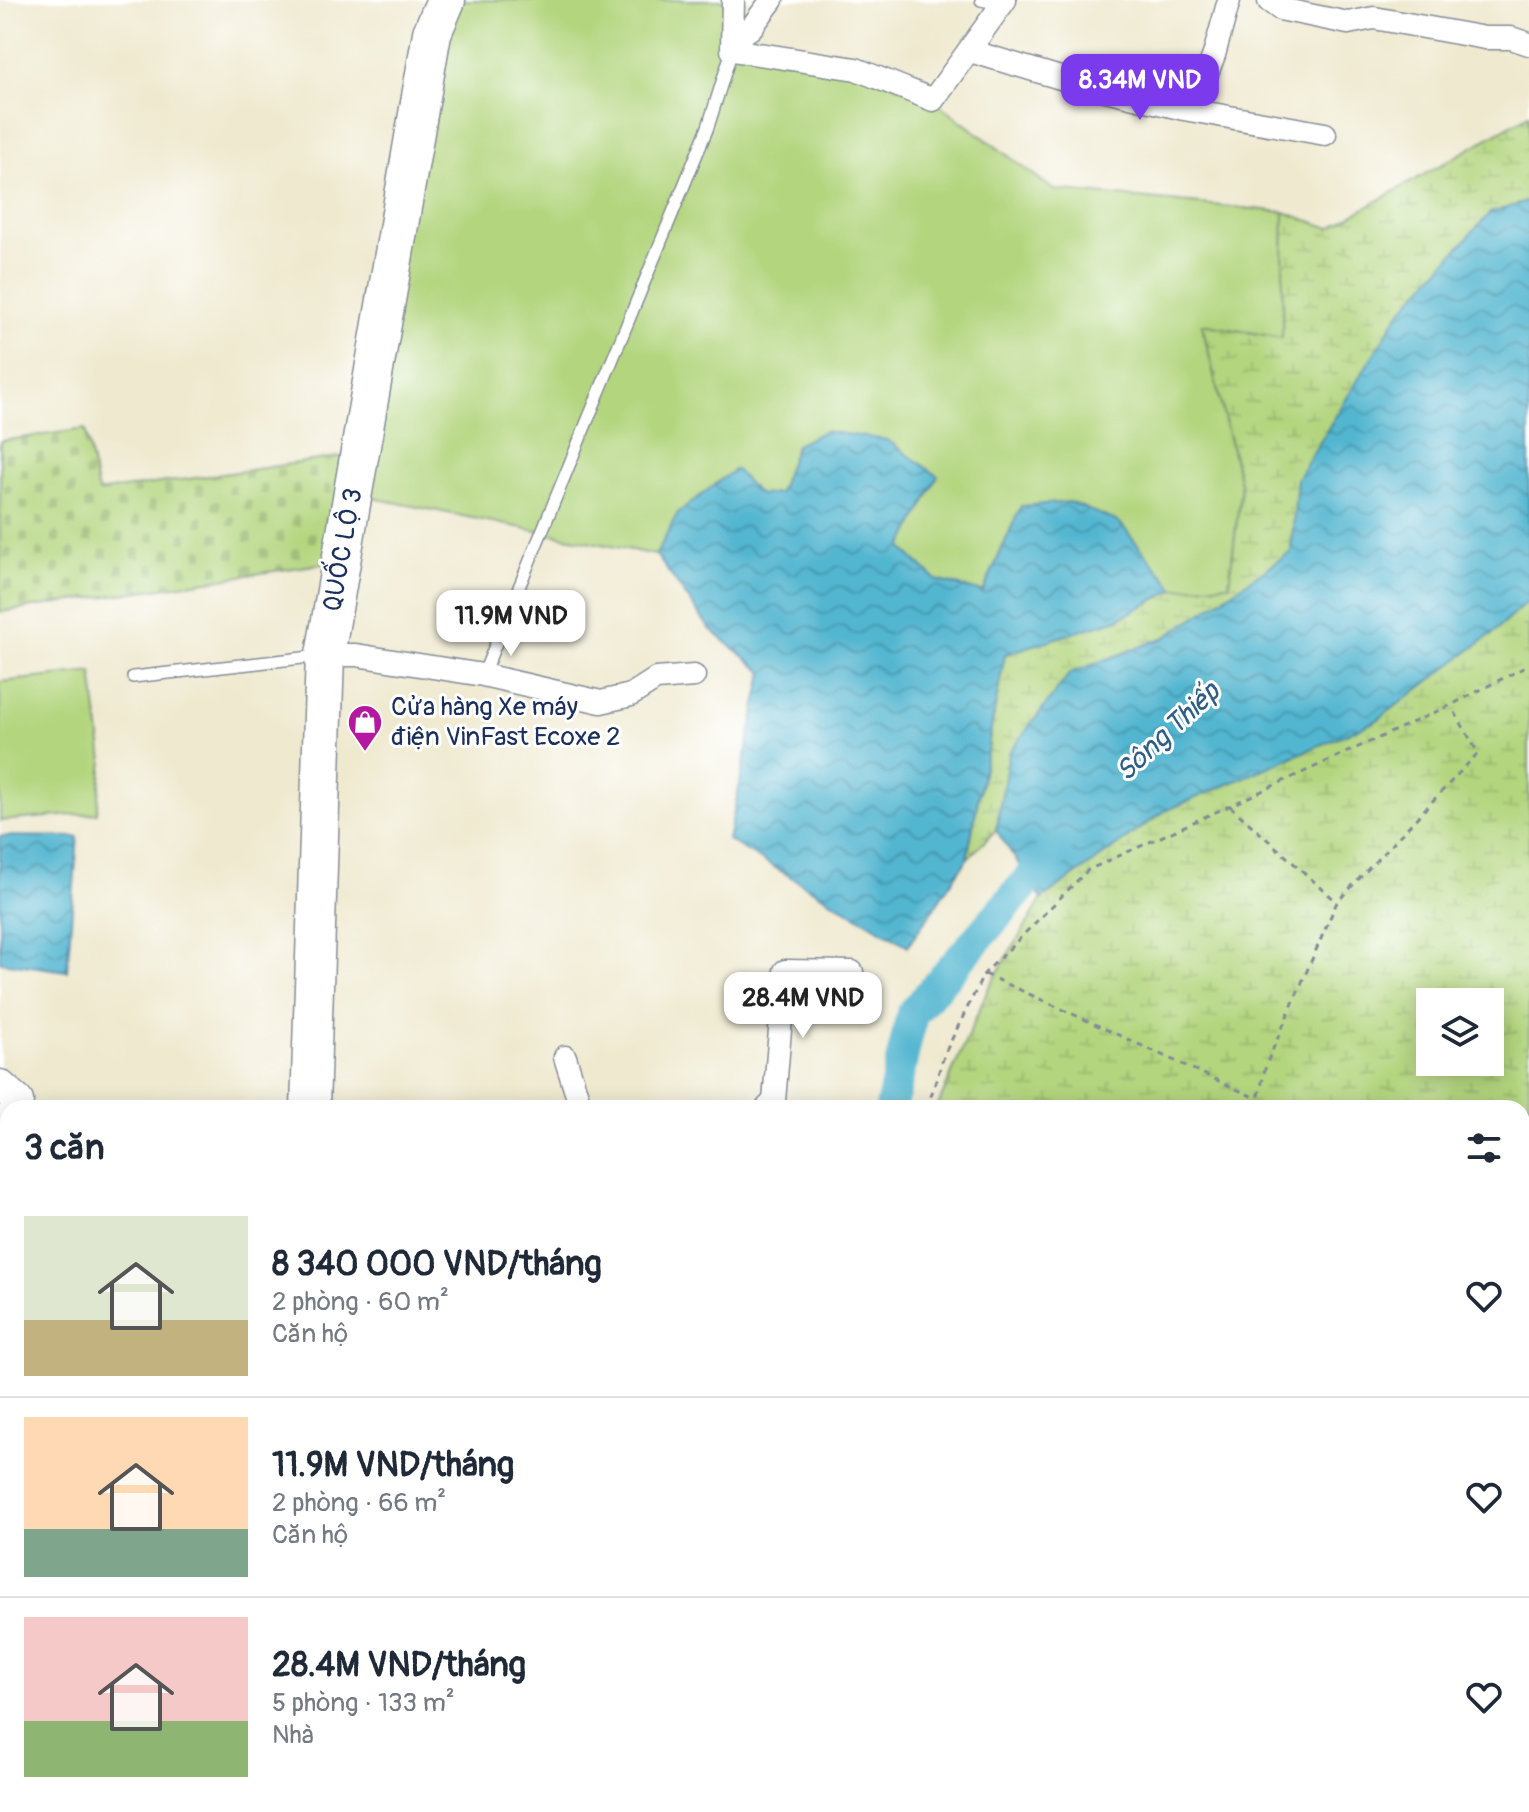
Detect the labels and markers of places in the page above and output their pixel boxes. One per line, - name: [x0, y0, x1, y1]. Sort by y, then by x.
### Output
- pin: 8.34M VND: [1048, 54, 1232, 122]
- pin: 11.9M VND: [419, 590, 603, 658]
- place label: Cửa hàng Xe máy điện VinFast Ecoxe 2: [391, 691, 620, 753]
- shop icon: Cửa hàng Xe máy điện VinFast Ecoxe 2: [346, 703, 384, 753]
- pin: 28.4M VND: [711, 972, 895, 1040]

